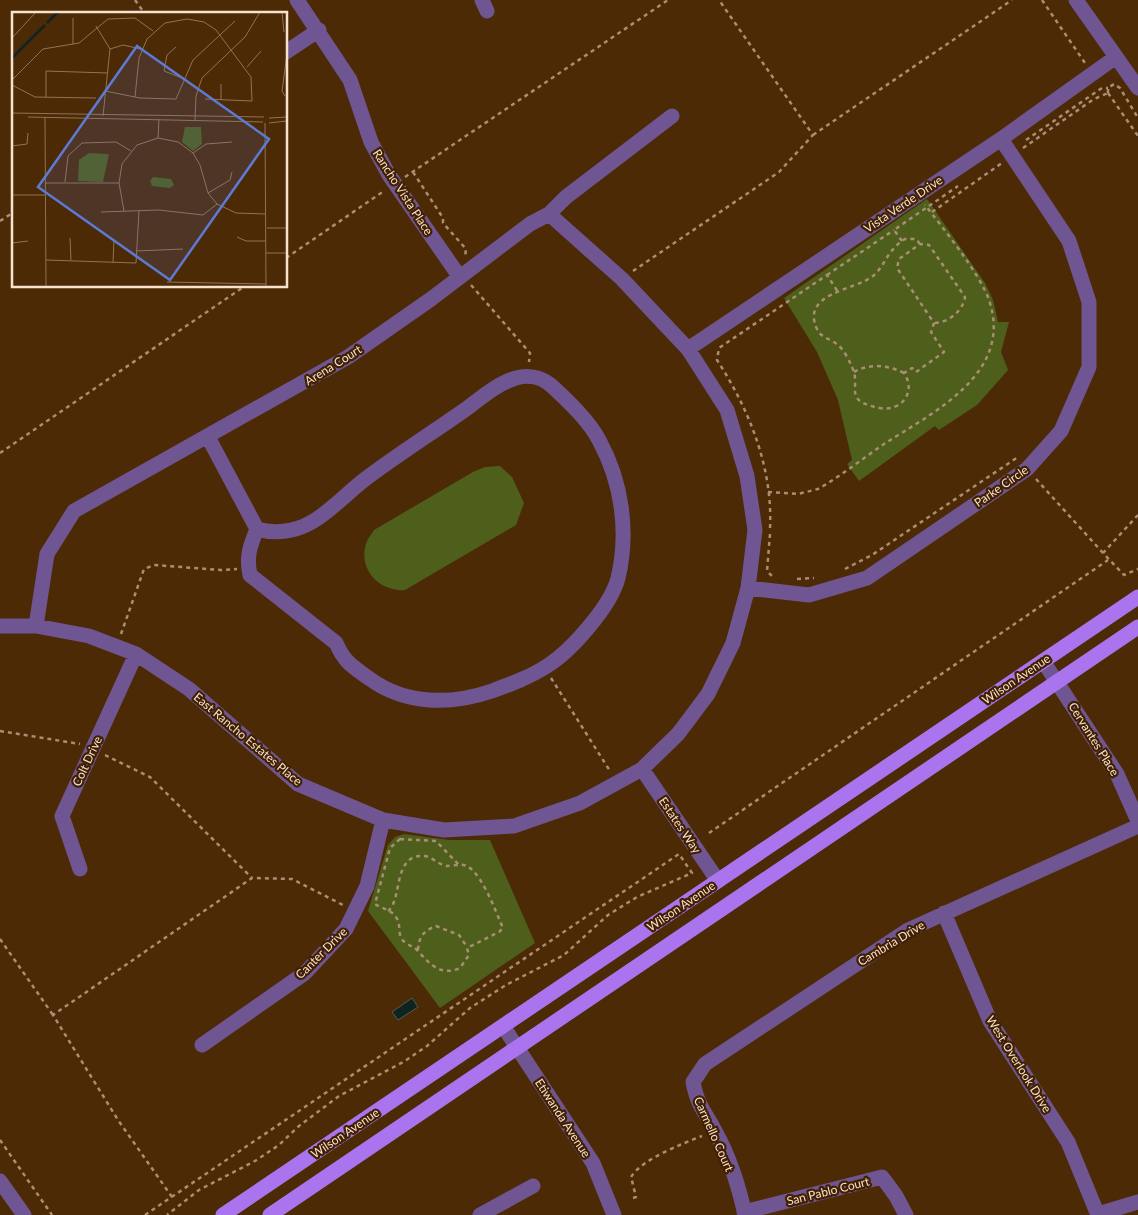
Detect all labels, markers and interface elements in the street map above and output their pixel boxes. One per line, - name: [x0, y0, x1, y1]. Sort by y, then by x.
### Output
- inset map: [12, 12, 288, 288]
- street label: Rancho Vista Place: [370, 146, 436, 238]
- street label: Vista Verde Drive: [861, 172, 945, 236]
- street label: Arena Court: [302, 341, 365, 388]
- street label: Parke Circle: [971, 462, 1031, 510]
- street label: Wilson Avenue: [979, 651, 1053, 707]
- street label: East Rancho Estates Place: [191, 689, 305, 789]
- street label: Cervantes Place: [1065, 699, 1123, 779]
- street label: Colt Drive: [69, 734, 105, 788]
- street label: Estates Way: [656, 794, 705, 857]
- street label: Wilson Avenue: [644, 878, 718, 934]
- street label: Cambria Drive: [855, 917, 927, 969]
- street label: Canter Drive: [292, 924, 350, 982]
- street label: West Overlook Drive: [983, 1013, 1055, 1115]
- street label: Etiwanda Avenue: [532, 1076, 594, 1160]
- street label: Carmello Court: [691, 1094, 737, 1174]
- street label: Wilson Avenue: [308, 1105, 382, 1161]
- street label: San Pablo Court: [785, 1173, 872, 1209]

